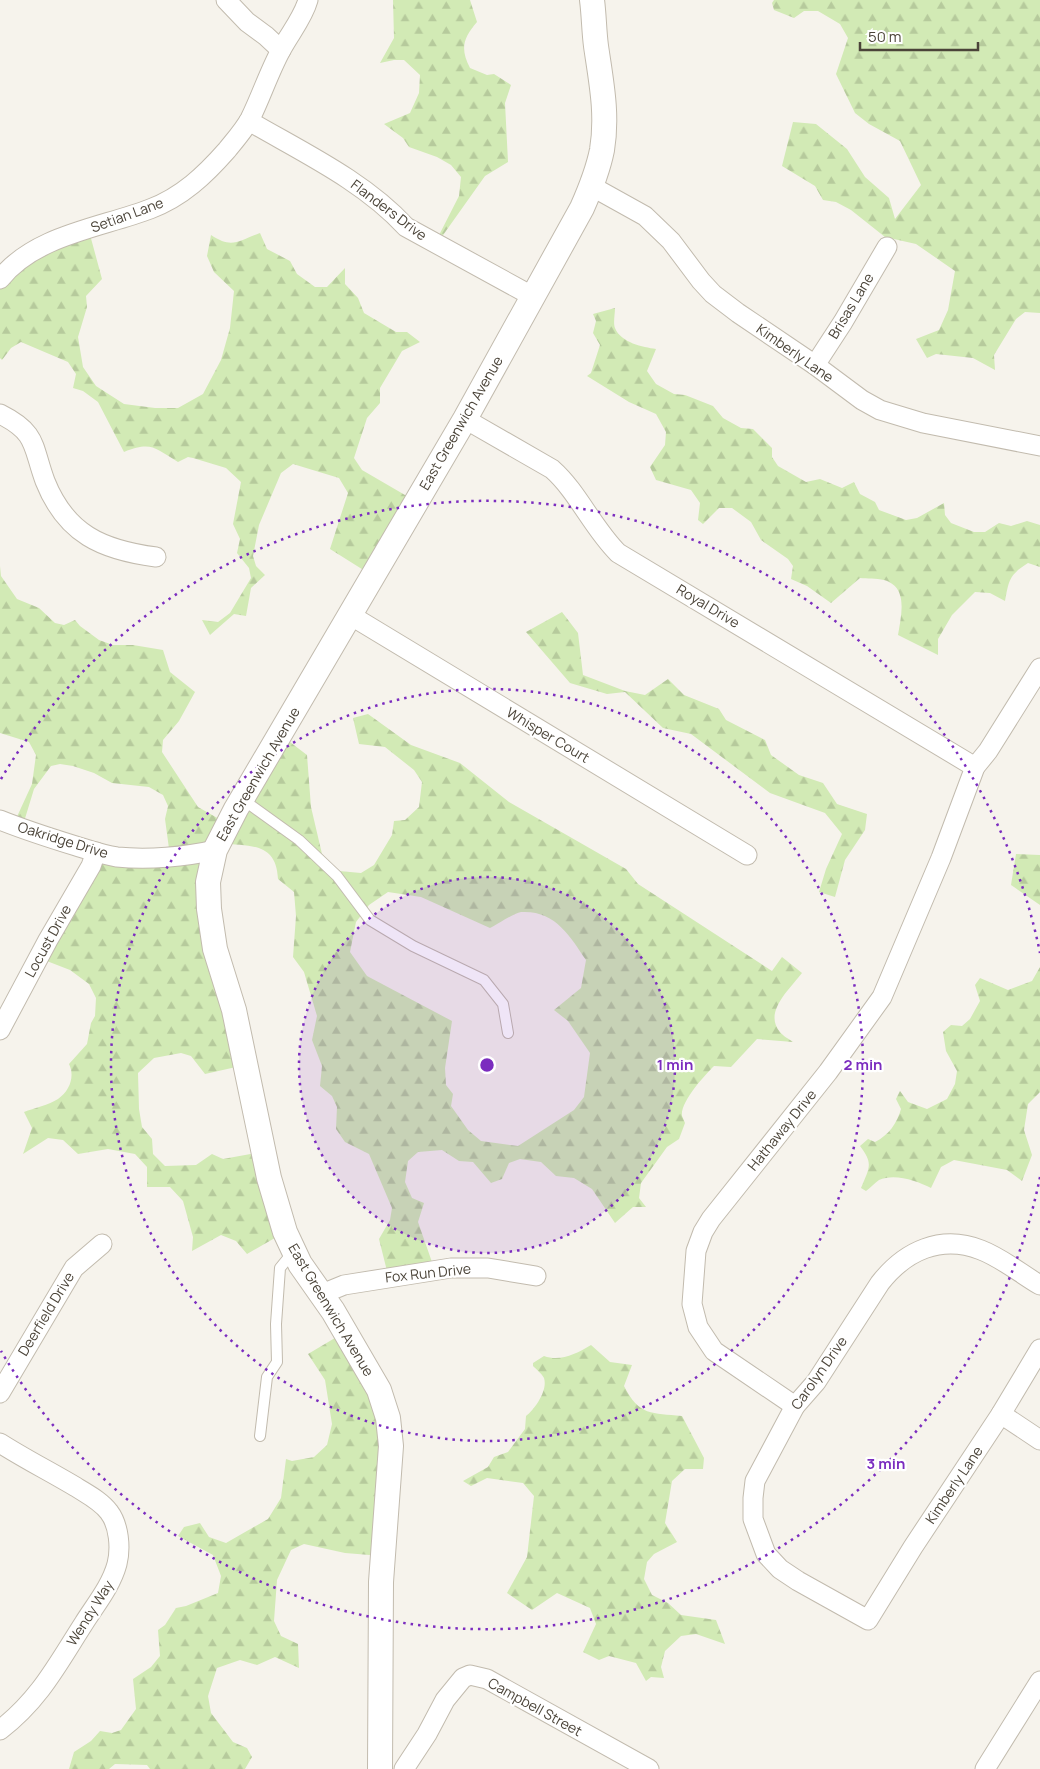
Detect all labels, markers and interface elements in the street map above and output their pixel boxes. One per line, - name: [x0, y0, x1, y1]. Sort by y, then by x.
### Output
- scale bar: [860, 20, 978, 52]
- text: 50 m: [868, 26, 902, 47]
- street label: Flanders Drive: [347, 175, 431, 244]
- street label: Setian Lane: [88, 193, 166, 236]
- street label: Brisas Lane: [823, 269, 878, 342]
- street label: Kimberly Lane: [753, 319, 838, 386]
- street label: East Greenwich Avenue: [414, 352, 507, 493]
- street label: Royal Drive: [673, 579, 743, 632]
- street label: Whisper Court: [503, 702, 594, 767]
- street label: East Greenwich Avenue: [211, 703, 304, 844]
- street label: Oakridge Drive: [16, 817, 111, 862]
- street label: Locust Drive: [20, 901, 75, 980]
- text: 1 min: [657, 1054, 693, 1075]
- text: 2 min: [843, 1054, 883, 1075]
- centre of rings: [478, 1056, 496, 1074]
- street label: Hathaway Drive: [743, 1085, 820, 1174]
- street label: East Greenwich Avenue: [284, 1240, 379, 1380]
- street label: Fox Run Drive: [384, 1259, 472, 1286]
- street label: Deerfield Drive: [13, 1268, 78, 1359]
- street label: Carolyn Drive: [786, 1332, 851, 1413]
- street label: Kimberly Lane: [921, 1442, 987, 1527]
- text: 3 min: [867, 1453, 905, 1474]
- street label: Wendy Way: [62, 1576, 118, 1649]
- street label: Campbell Street: [485, 1673, 586, 1740]

